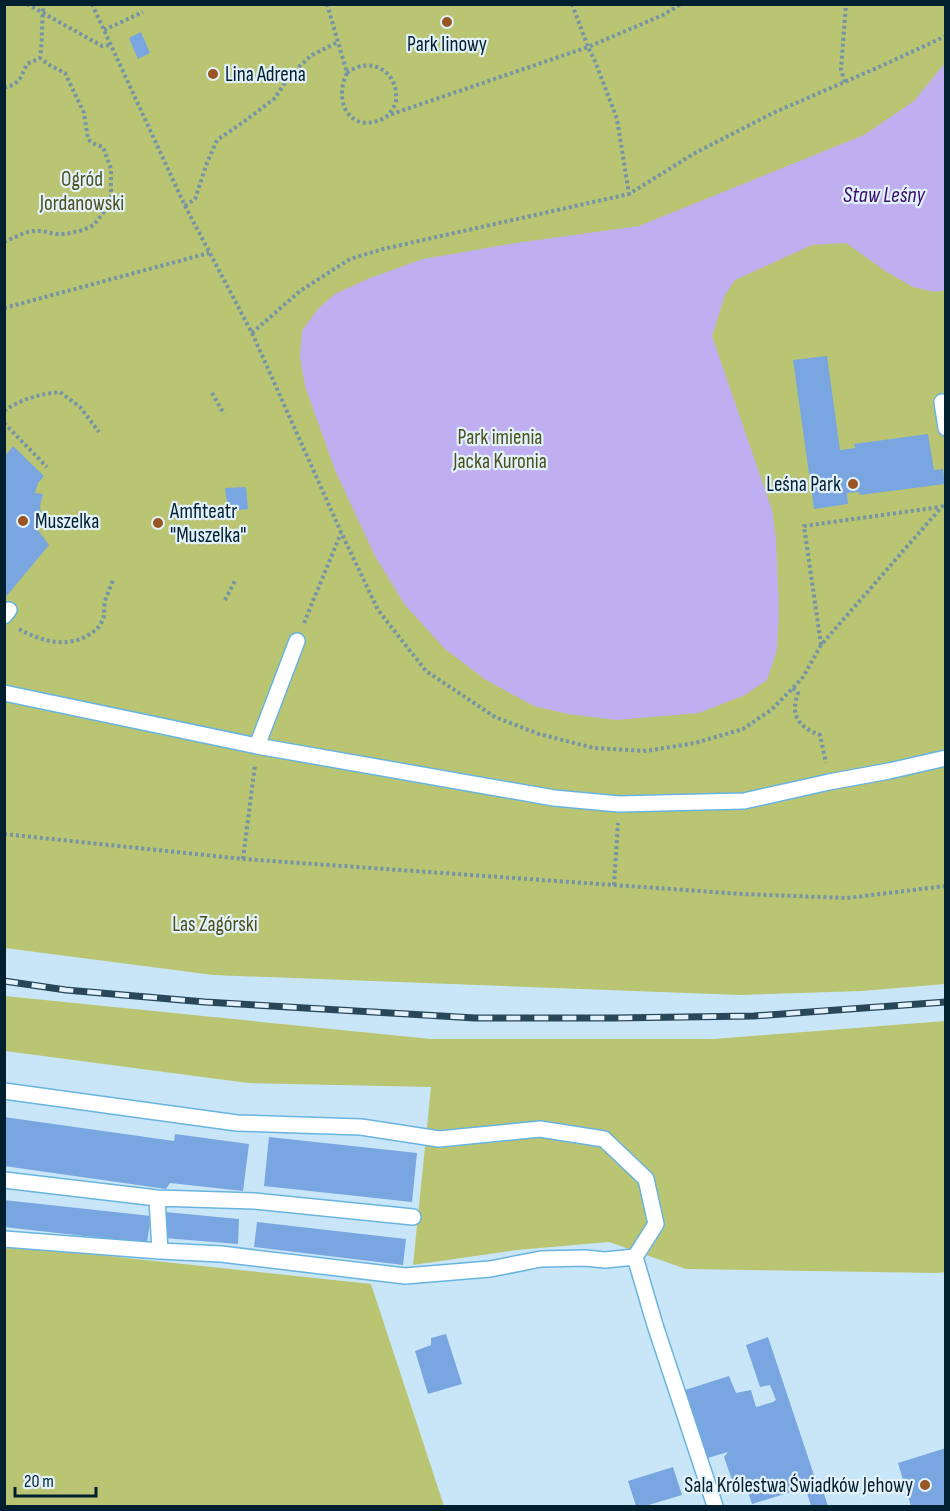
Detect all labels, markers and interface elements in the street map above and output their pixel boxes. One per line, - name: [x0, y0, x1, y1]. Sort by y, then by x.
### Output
- marker: Park linowy: [440, 15, 454, 29]
- place label: Park linowy: [407, 32, 487, 57]
- place label: Lina Adrena: [225, 62, 306, 87]
- marker: Lina Adrena: [206, 67, 220, 81]
- park label: Ogród Jordanowski: [39, 167, 124, 216]
- water label: Staw Leśny: [843, 182, 926, 209]
- park label: Park imienia Jacka Kuronia: [452, 425, 547, 474]
- place label: Leśna Park: [766, 472, 841, 497]
- marker: Leśna Park: [846, 477, 860, 491]
- place label: Amfiteatr "Muszelka": [169, 499, 246, 548]
- place label: Muszelka: [35, 509, 99, 534]
- marker: Muszelka: [16, 514, 30, 528]
- marker: Amfiteatr "Muszelka": [151, 516, 165, 530]
- park label: Las Zagórski: [172, 912, 258, 937]
- scale bar: [15, 1460, 96, 1498]
- text: 20 m: [24, 1471, 54, 1492]
- place label: Sala Królestwa Świadków Jehowy: [684, 1473, 913, 1498]
- marker: Sala Królestwa Świadków Jehowy: [918, 1478, 932, 1492]

